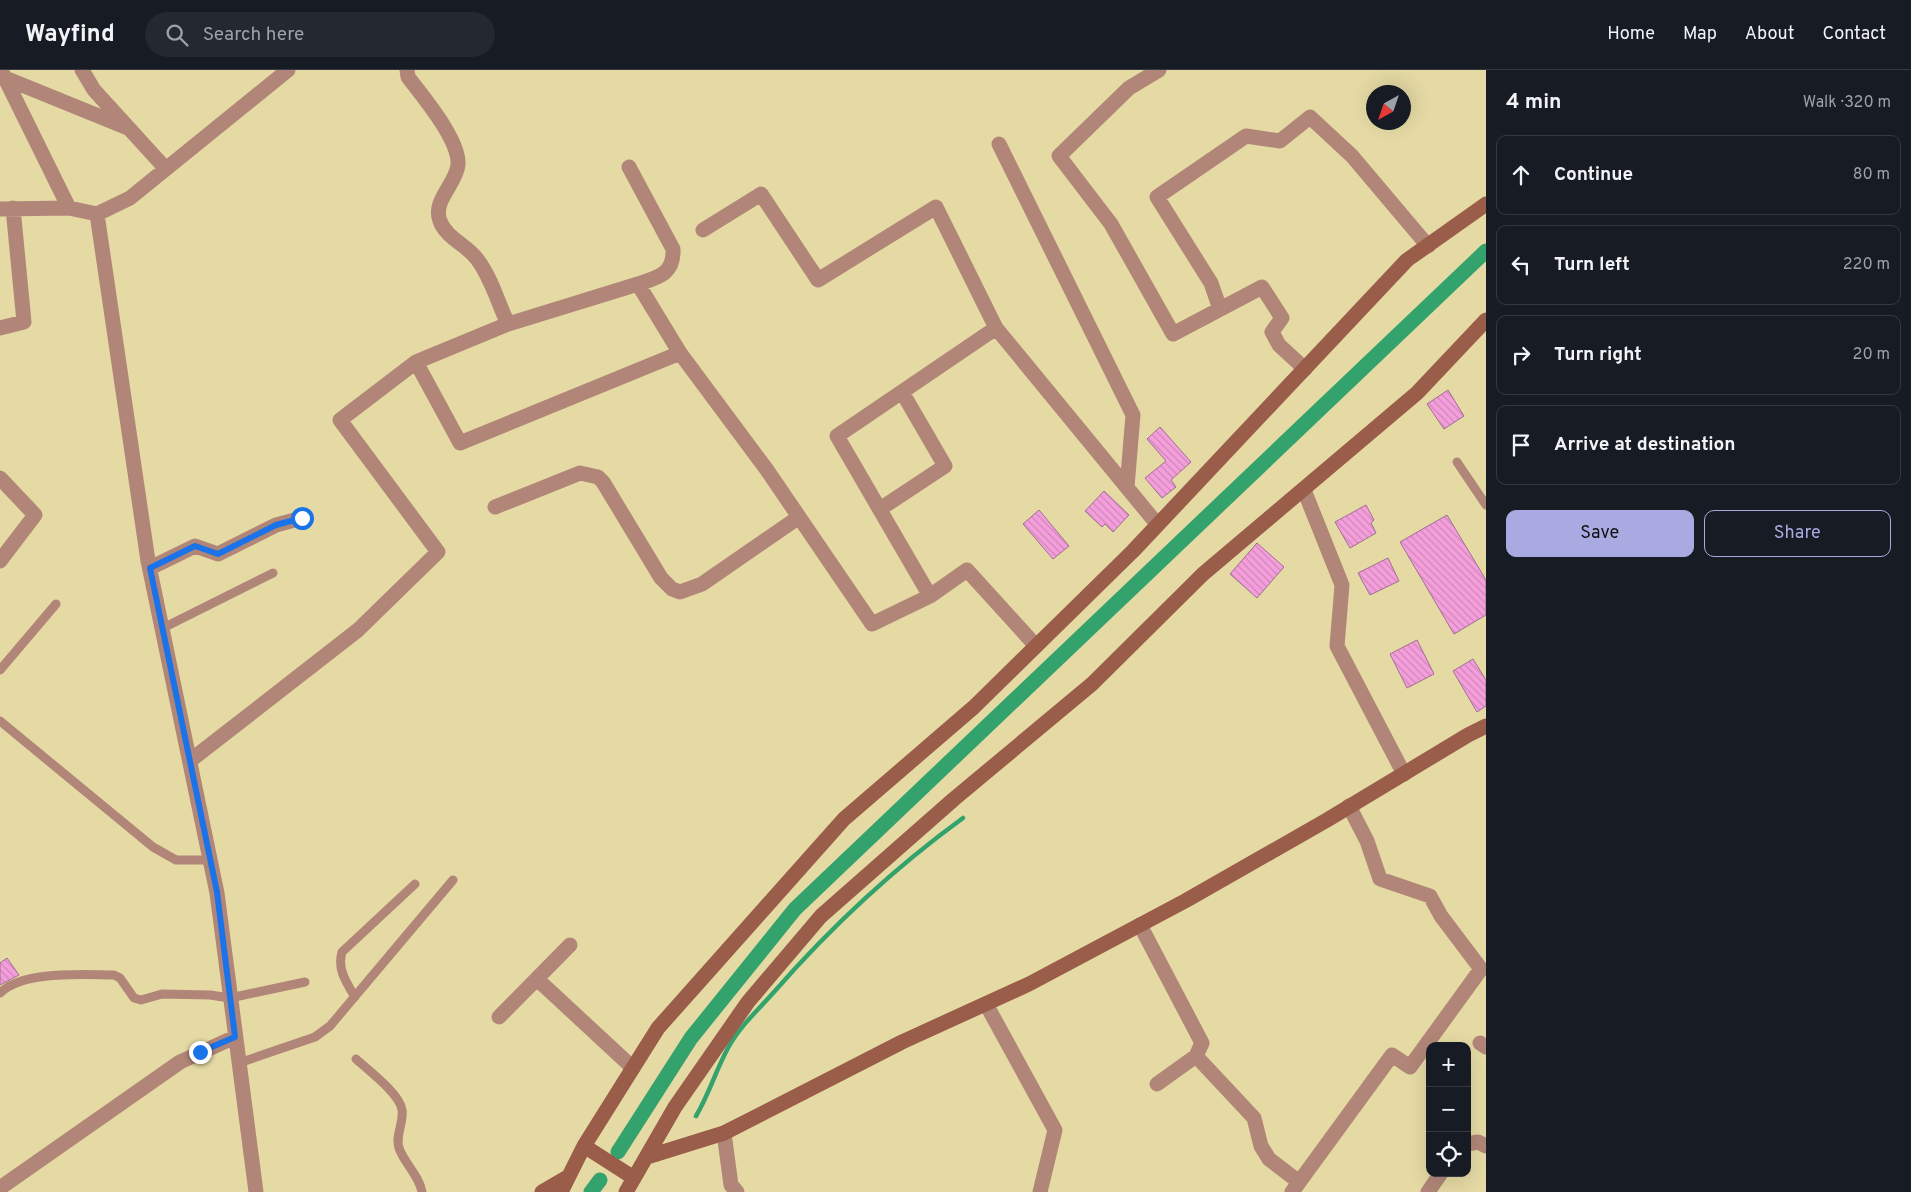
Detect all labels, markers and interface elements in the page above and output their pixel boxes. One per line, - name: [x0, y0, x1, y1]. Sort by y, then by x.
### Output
- search box: [145, 12, 495, 57]
- text: Wayfind: [25, 20, 115, 50]
- icon: search: [163, 21, 191, 49]
- text: Search here: [203, 23, 304, 47]
- text: Home: [1607, 23, 1655, 46]
- text: Map: [1683, 23, 1717, 46]
- text: About: [1745, 23, 1794, 46]
- text: Contact: [1822, 23, 1886, 46]
- north arrow: [1366, 85, 1411, 130]
- text: 4 min: [1506, 89, 1562, 116]
- text: Walk · 320 m: [1803, 93, 1891, 113]
- icon: ahead: [1507, 161, 1535, 189]
- text: Continue: [1554, 163, 1633, 187]
- text: 80 m: [1853, 165, 1890, 185]
- icon: left: [1507, 251, 1535, 279]
- text: Turn left: [1554, 253, 1630, 277]
- text: 220 m: [1843, 255, 1890, 275]
- icon: right: [1507, 341, 1535, 369]
- text: Turn right: [1554, 343, 1642, 367]
- text: 20 m: [1853, 345, 1890, 365]
- icon: arrive: [1507, 431, 1535, 459]
- text: Arrive at destination: [1554, 433, 1735, 457]
- route start: [291, 507, 314, 530]
- button: Save: [1506, 510, 1694, 557]
- button: Share: [1704, 510, 1891, 557]
- route end: [189, 1041, 212, 1064]
- map controls: [1426, 1042, 1471, 1177]
- button: +: [1426, 1042, 1471, 1087]
- button: −: [1426, 1087, 1471, 1132]
- button: locate: [1426, 1132, 1471, 1177]

